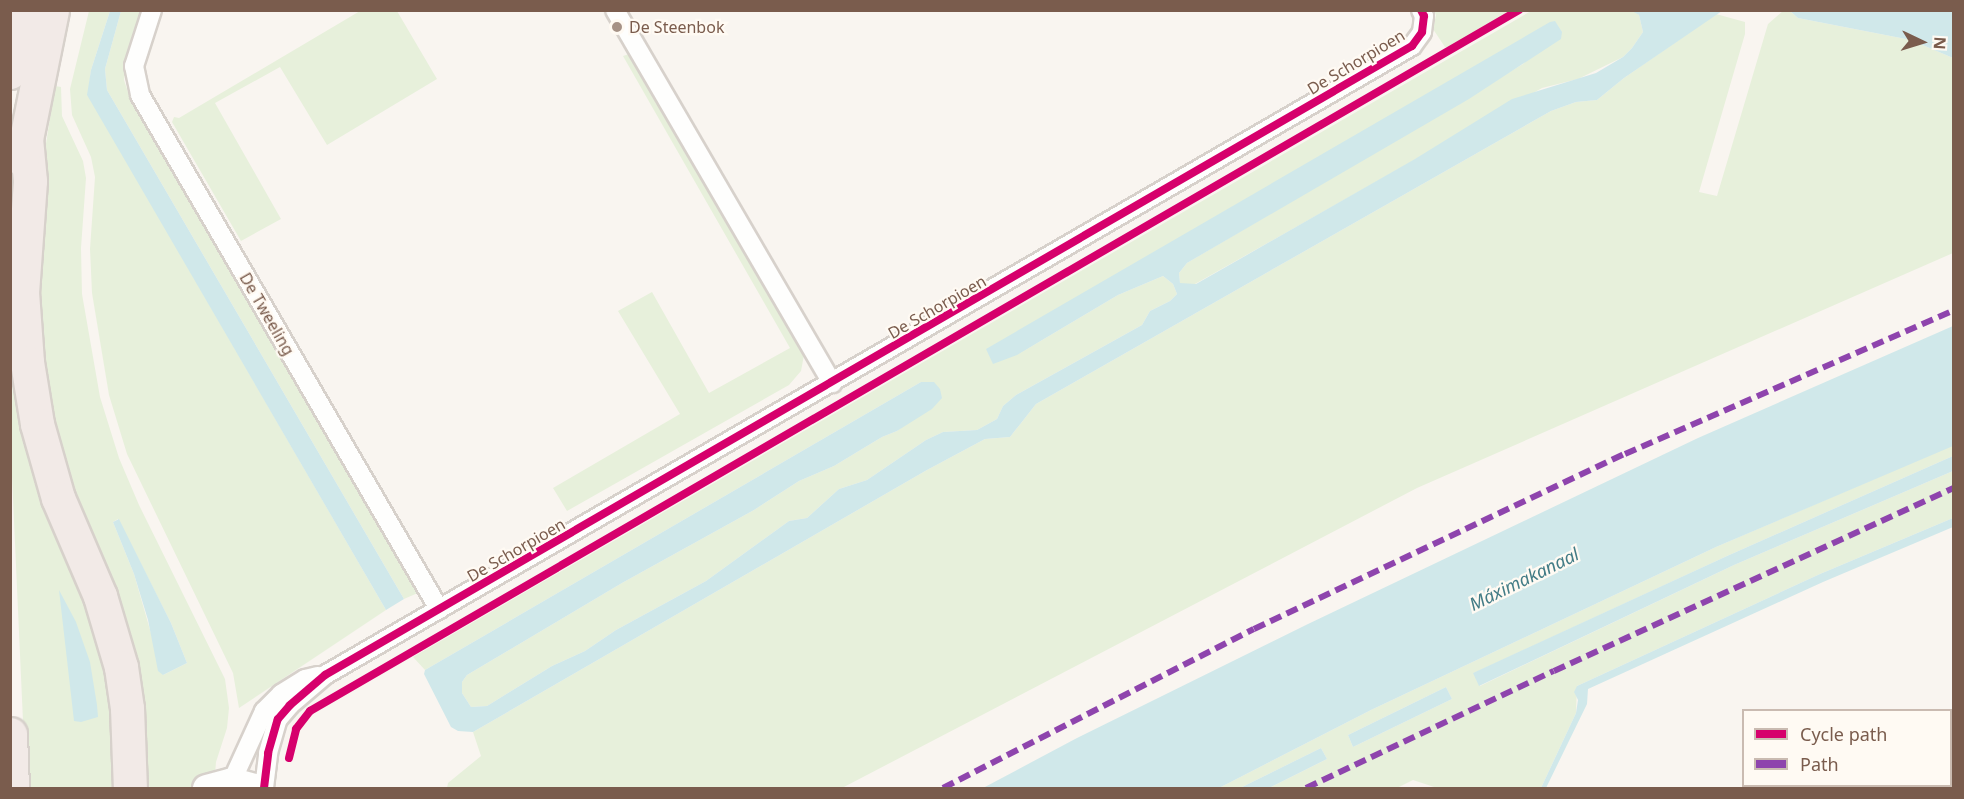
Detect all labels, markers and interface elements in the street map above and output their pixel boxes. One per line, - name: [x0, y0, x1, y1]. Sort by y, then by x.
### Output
- north arrow: [1892, 12, 1952, 72]
- place label: De Steenbok: [629, 17, 724, 37]
- marker: De Steenbok: [610, 20, 624, 34]
- street label: De Schorpioen: [1304, 25, 1408, 99]
- text: N: [1929, 36, 1951, 51]
- street label: De Tweeling: [236, 269, 298, 359]
- street label: De Schorpioen: [885, 271, 989, 343]
- street label: De Schorpioen: [464, 514, 568, 586]
- water label: Máximakanaal: [1466, 543, 1582, 615]
- legend: [1742, 709, 1952, 787]
- text: Cycle path: [1800, 722, 1887, 746]
- text: Path: [1800, 752, 1839, 776]

